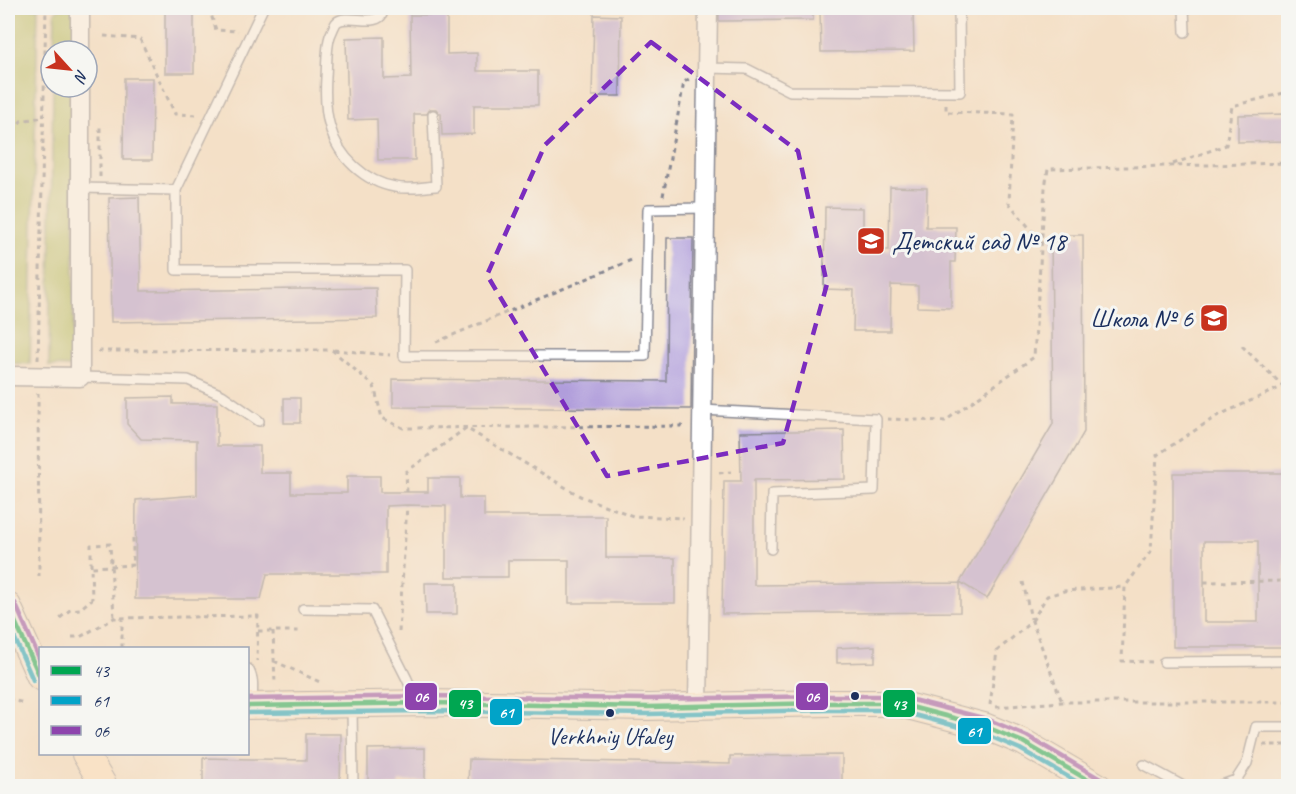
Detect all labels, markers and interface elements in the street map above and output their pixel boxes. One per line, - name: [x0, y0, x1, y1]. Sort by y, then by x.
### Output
- north arrow: [39, 39, 99, 99]
- text: N: [69, 66, 93, 87]
- school or university icon: Детский сад № 18: [855, 225, 887, 257]
- place label: Детский сад № 18: [892, 225, 1068, 258]
- place label: Школа № 6: [1090, 302, 1194, 335]
- school or university icon: Школа № 6: [1198, 302, 1230, 334]
- legend: [39, 647, 249, 755]
- text: 43: [93, 660, 111, 682]
- line badge: 06: [404, 682, 438, 711]
- line badge: 06: [795, 682, 829, 711]
- text: 06: [414, 687, 430, 707]
- text: 06: [805, 687, 821, 707]
- line badge: 43: [448, 689, 482, 718]
- line badge: 43: [882, 689, 916, 718]
- text: 61: [93, 690, 110, 712]
- unlabelled marker: [849, 690, 861, 702]
- text: 43: [458, 694, 474, 714]
- text: 43: [892, 695, 908, 715]
- line badge: 61: [489, 698, 523, 726]
- text: 61: [499, 703, 515, 723]
- marker: Verkhniy Ufaley: [604, 707, 616, 719]
- line badge: 61: [957, 717, 992, 745]
- text: 06: [93, 720, 110, 742]
- place label: Verkhniy Ufaley: [548, 721, 674, 751]
- text: 61: [967, 722, 983, 742]

